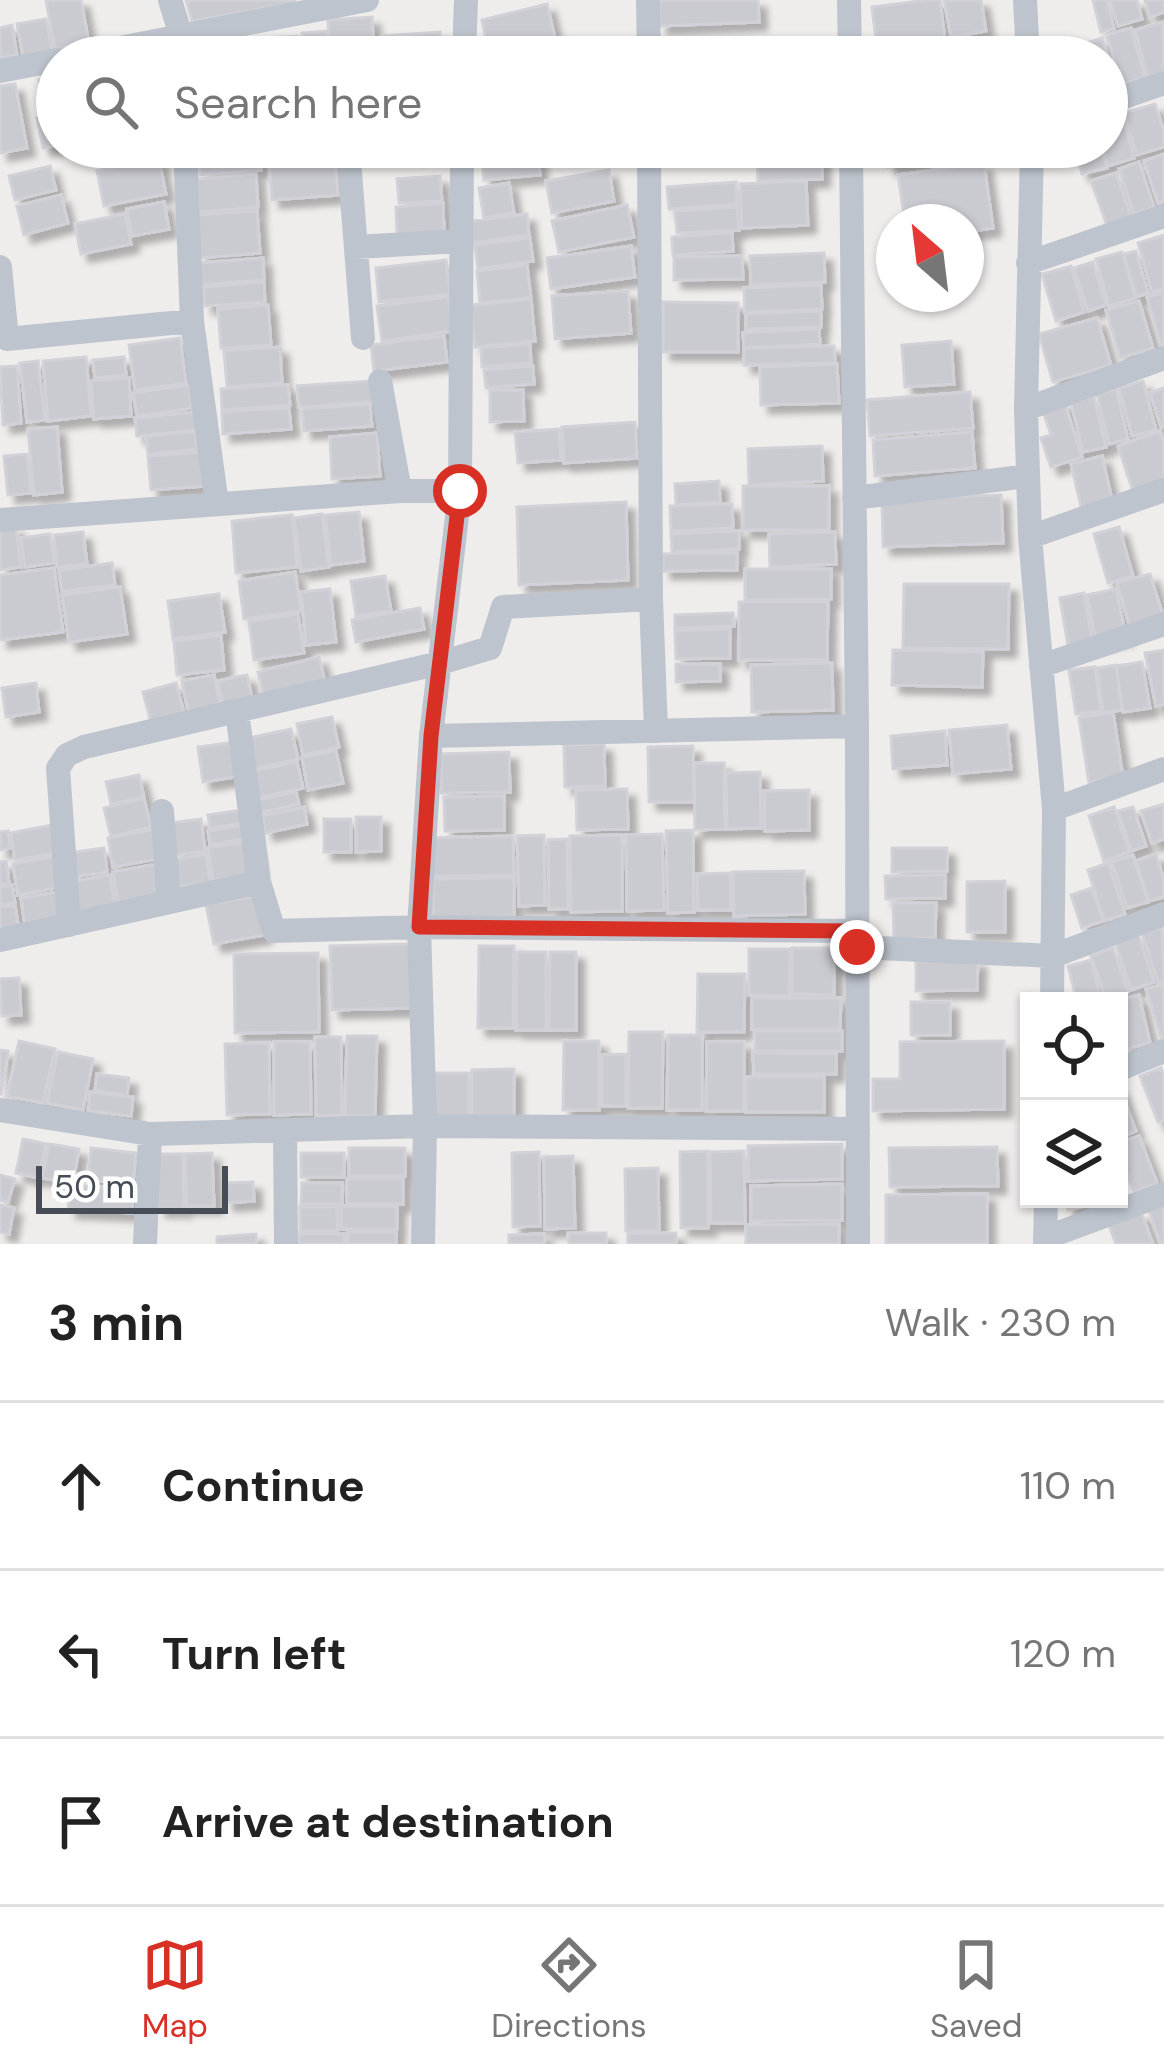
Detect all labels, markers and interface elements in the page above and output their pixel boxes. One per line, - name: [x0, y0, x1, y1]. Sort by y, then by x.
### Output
- search box: [36, 36, 1128, 168]
- icon: search: [78, 69, 144, 135]
- text: Search here: [174, 73, 422, 132]
- north arrow: [876, 204, 984, 312]
- route start: [433, 464, 487, 518]
- route end: [830, 920, 884, 974]
- map controls: [1020, 992, 1128, 1208]
- button: locate: [1020, 992, 1128, 1100]
- button: layers: [1020, 1100, 1128, 1208]
- scale bar: [36, 1160, 228, 1213]
- text: 50 m: [54, 1165, 135, 1208]
- text: 3 min: [48, 1289, 184, 1356]
- text: Walk · 230 m: [885, 1297, 1116, 1348]
- icon: ahead: [48, 1453, 114, 1519]
- text: Continue: [162, 1456, 365, 1515]
- text: 110 m: [1020, 1460, 1116, 1511]
- icon: left: [48, 1621, 114, 1687]
- text: Turn left: [162, 1624, 346, 1683]
- text: 120 m: [1010, 1628, 1116, 1679]
- icon: arrive: [48, 1789, 114, 1855]
- text: Arrive at destination: [162, 1792, 614, 1851]
- tab: Map: [142, 1932, 208, 2047]
- tab: Directions: [491, 1932, 647, 2047]
- tab: Saved: [930, 1932, 1022, 2047]

